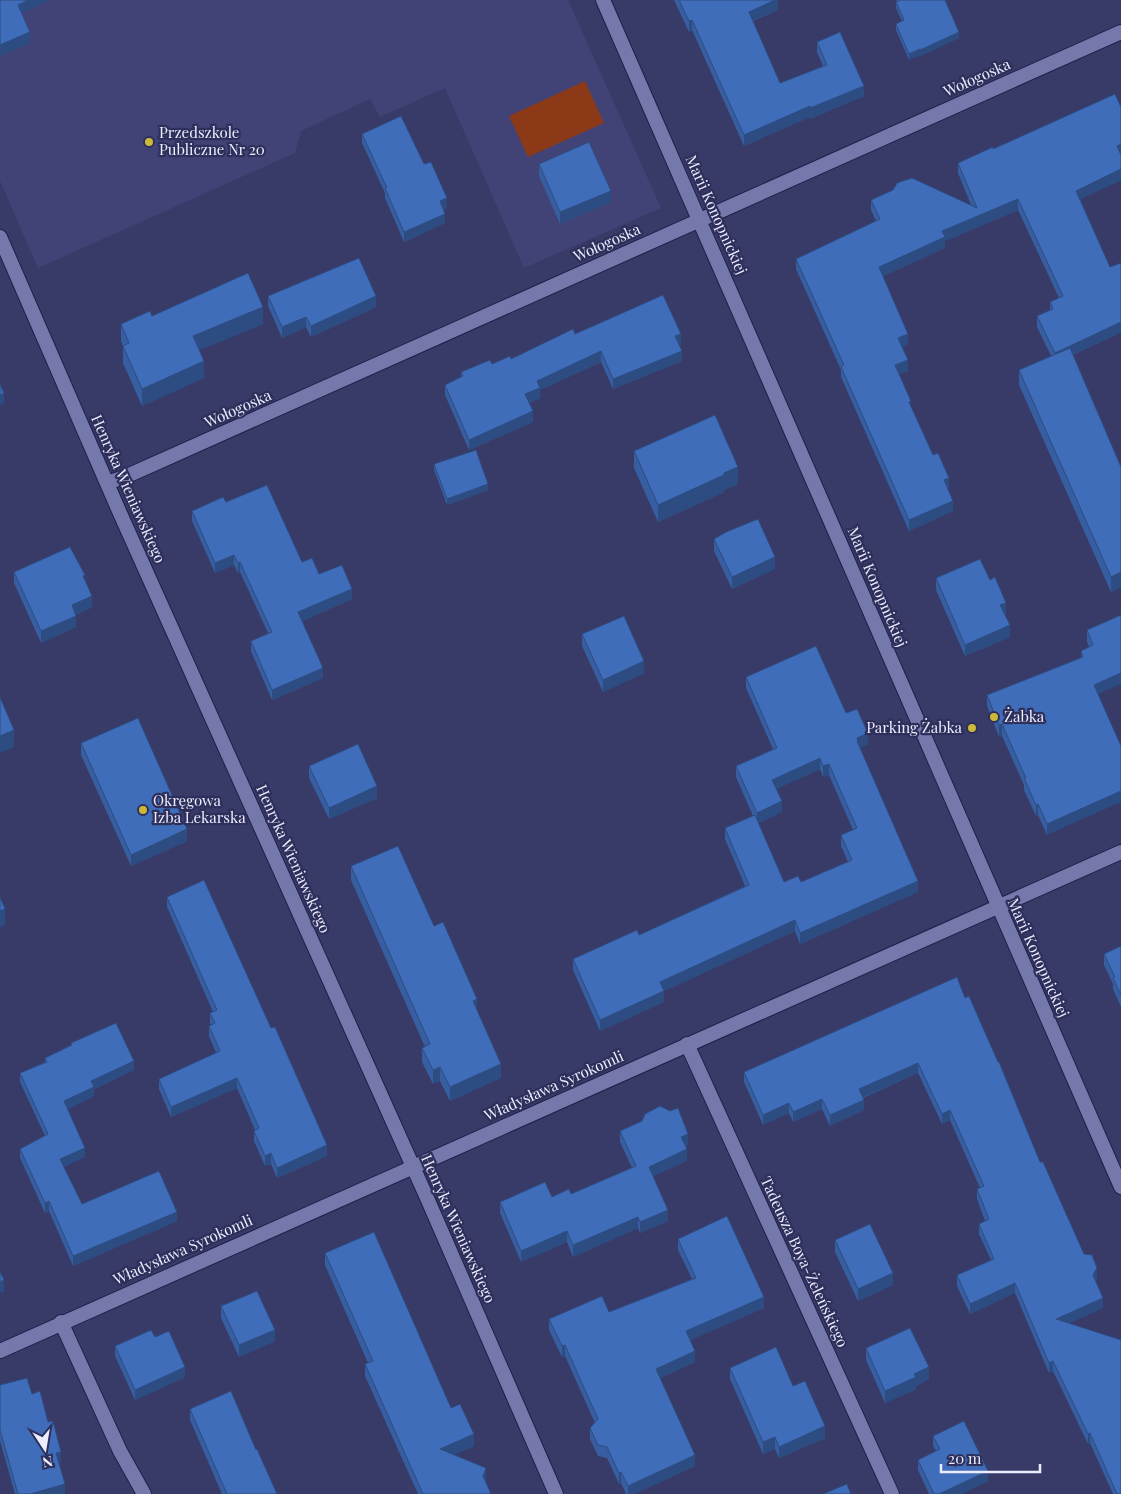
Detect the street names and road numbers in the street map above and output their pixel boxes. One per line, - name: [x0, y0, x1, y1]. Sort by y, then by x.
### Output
- street label: Wołogoska: [939, 53, 1014, 101]
- street label: Marii Konopnickiej: [682, 152, 752, 277]
- street label: Wołogoska: [569, 218, 644, 266]
- street label: Wołogoska: [200, 384, 275, 432]
- street label: Henryka Wieniawskiego: [87, 411, 171, 566]
- street label: Marii Konopnickiej: [844, 524, 912, 650]
- street label: Henryka Wieniawskiego: [252, 781, 336, 936]
- street label: Marii Konopnickiej: [1004, 895, 1074, 1020]
- street label: Władysława Syrokomli: [480, 1045, 627, 1125]
- street label: Henryka Wieniawskiego: [417, 1151, 501, 1306]
- street label: Tadeusza Boya-Żeleńskiego: [757, 1173, 853, 1350]
- street label: Władysława Syrokomli: [109, 1209, 256, 1289]

